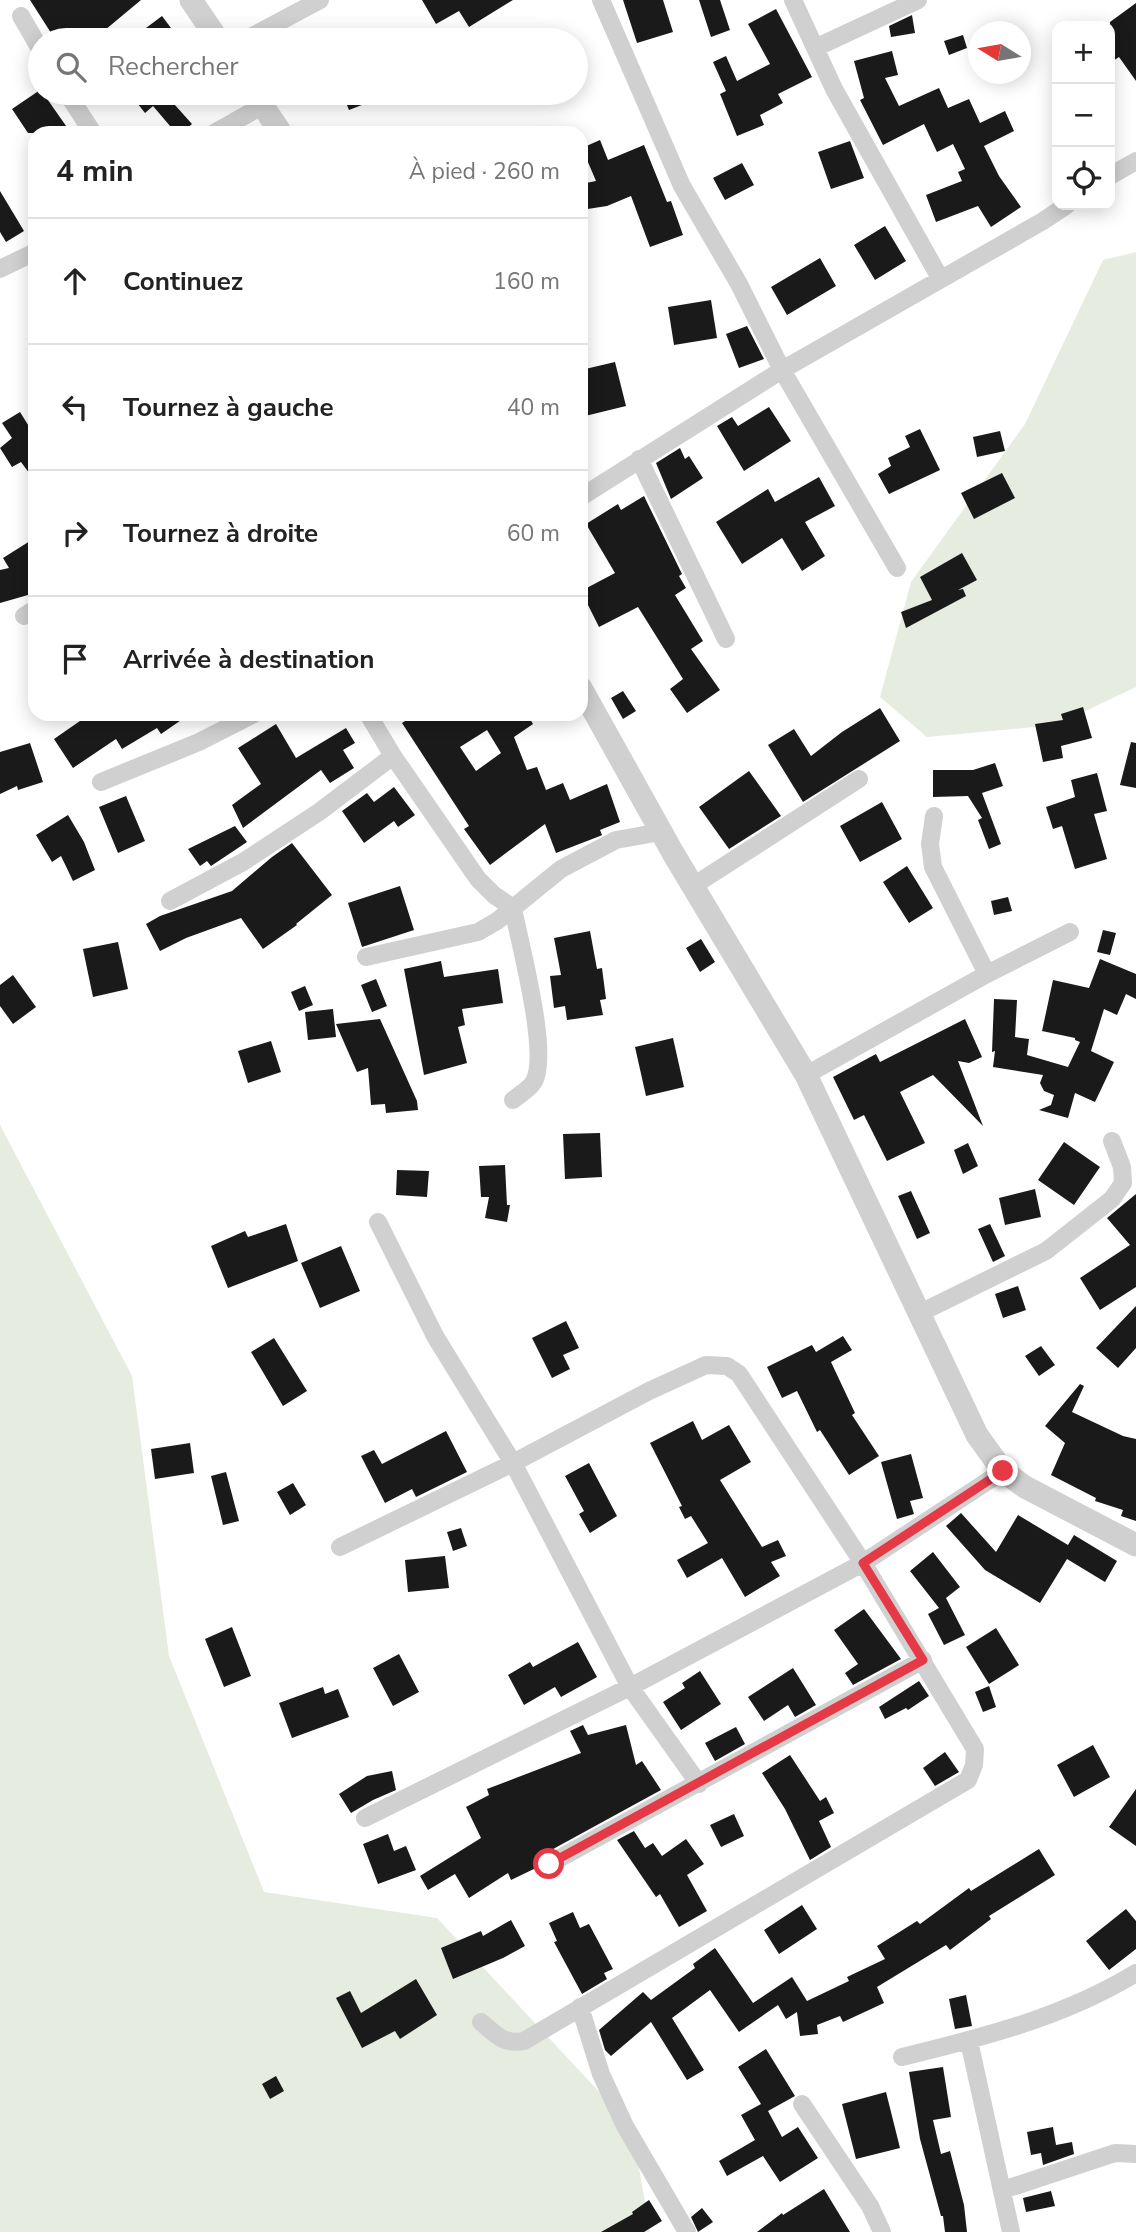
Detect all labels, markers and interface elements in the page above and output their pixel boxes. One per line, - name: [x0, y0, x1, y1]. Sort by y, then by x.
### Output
- north arrow: [968, 21, 1031, 84]
- map controls: [1052, 21, 1115, 210]
- button: +: [1052, 21, 1115, 84]
- search box: [28, 28, 588, 105]
- icon: search: [52, 48, 90, 86]
- text: Rechercher: [108, 49, 239, 84]
- button: −: [1052, 84, 1115, 147]
- button: locate: [1052, 147, 1115, 210]
- text: 4 min: [56, 151, 134, 192]
- text: À pied · 260 m: [409, 156, 560, 187]
- icon: ahead: [56, 262, 94, 300]
- text: Continuez: [123, 264, 243, 299]
- text: 160 m: [493, 266, 560, 297]
- icon: left: [56, 388, 94, 426]
- text: Tournez à gauche: [123, 390, 334, 425]
- text: 40 m: [507, 392, 560, 423]
- icon: right: [56, 514, 94, 552]
- text: Tournez à droite: [123, 516, 318, 551]
- text: 60 m: [507, 518, 560, 549]
- icon: arrive: [56, 640, 94, 678]
- text: Arrivée à destination: [123, 642, 374, 677]
- route end: [987, 1455, 1018, 1486]
- route start: [533, 1848, 564, 1879]

